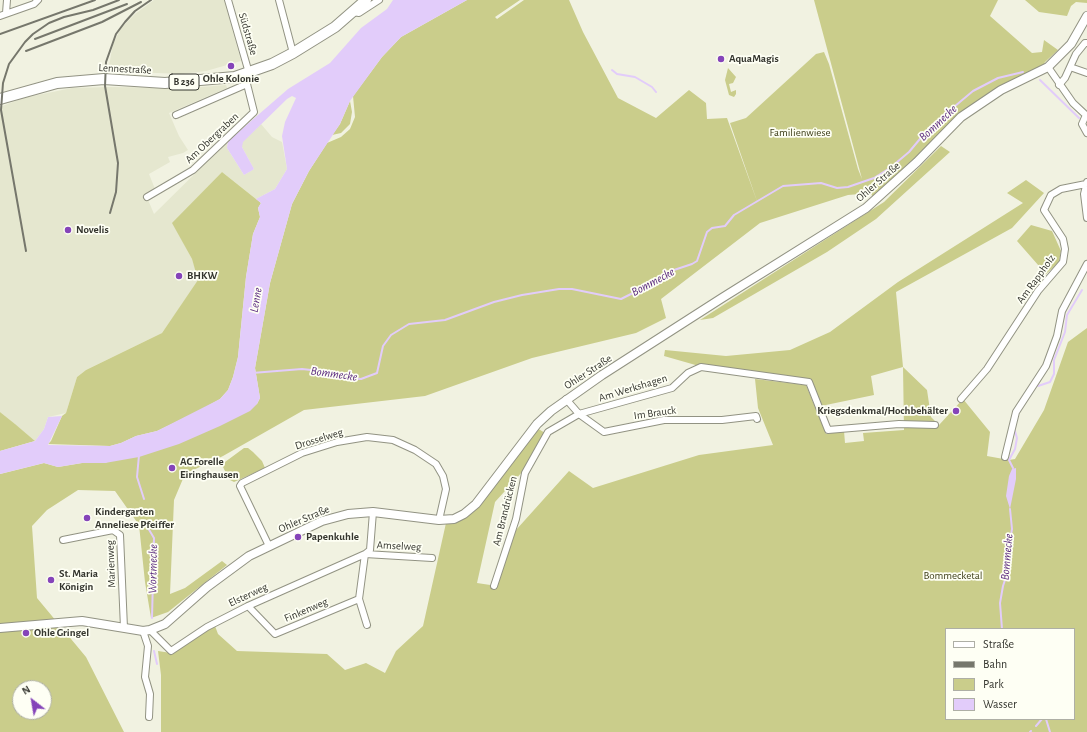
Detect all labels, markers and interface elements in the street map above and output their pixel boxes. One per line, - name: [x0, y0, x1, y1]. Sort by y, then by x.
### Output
- street label: Südstraße: [236, 11, 260, 57]
- place label: AquaMagis: [729, 52, 779, 66]
- marker: AquaMagis: [716, 54, 726, 64]
- street label: Lennestraße: [98, 61, 152, 77]
- marker: Ohle Kolonie: [226, 61, 236, 71]
- place label: Ohle Kolonie: [203, 72, 259, 86]
- road number: B 236: [169, 74, 199, 90]
- water label: Bommecke: [916, 102, 960, 144]
- street label: Am Obergraben: [182, 110, 242, 166]
- park label: Familienwiese: [769, 126, 831, 140]
- street label: Ohler Straße: [853, 159, 903, 205]
- place label: Novelis: [76, 223, 109, 237]
- marker: Novelis: [63, 225, 73, 235]
- street label: Am Rappholz: [1014, 252, 1058, 306]
- water label: Bommecke: [629, 265, 677, 299]
- place label: BHKW: [187, 269, 217, 283]
- marker: BHKW: [174, 271, 184, 281]
- water label: Lenne: [247, 286, 265, 314]
- street label: Ohler Straße: [562, 352, 614, 392]
- water label: Bommecke: [310, 364, 358, 384]
- street label: Am Werkshagen: [597, 371, 669, 405]
- street label: Im Brauck: [633, 403, 677, 423]
- place label: Kriegsdenkmal/Hochbehälter: [817, 404, 948, 418]
- marker: Kriegsdenkmal/Hochbehälter: [951, 406, 961, 416]
- street label: Drosselweg: [293, 425, 345, 453]
- place label: AC Forelle Eiringhausen: [180, 455, 239, 481]
- marker: AC Forelle Eiringhausen: [167, 463, 177, 473]
- street label: Am Brandrücken: [490, 475, 520, 547]
- street label: Ohler Straße: [276, 502, 332, 536]
- place label: Kindergarten Anneliese Pfeiffer: [95, 505, 174, 531]
- marker: Kindergarten Anneliese Pfeiffer: [82, 513, 92, 523]
- place label: Papenkuhle: [306, 530, 359, 544]
- marker: Papenkuhle: [293, 532, 303, 542]
- water label: Bommecke: [998, 533, 1016, 581]
- street label: Amselweg: [376, 538, 422, 554]
- street label: Marienweg: [104, 540, 118, 588]
- water label: Wortmecke: [145, 544, 161, 594]
- place label: St. Maria Königin: [59, 567, 98, 593]
- park label: Bommecketal: [923, 569, 983, 583]
- marker: St. Maria Königin: [46, 575, 56, 585]
- street label: Elsterweg: [226, 580, 270, 610]
- street label: Finkenweg: [282, 595, 330, 625]
- place label: Ohle Gringel: [34, 626, 89, 640]
- marker: Ohle Gringel: [21, 628, 31, 638]
- legend: [945, 628, 1075, 720]
- text: Straße: [983, 638, 1014, 650]
- text: Bahn: [983, 658, 1007, 670]
- text: Park: [983, 678, 1004, 690]
- north arrow: [12, 680, 52, 720]
- text: N: [20, 683, 32, 697]
- text: Wasser: [983, 698, 1017, 710]

